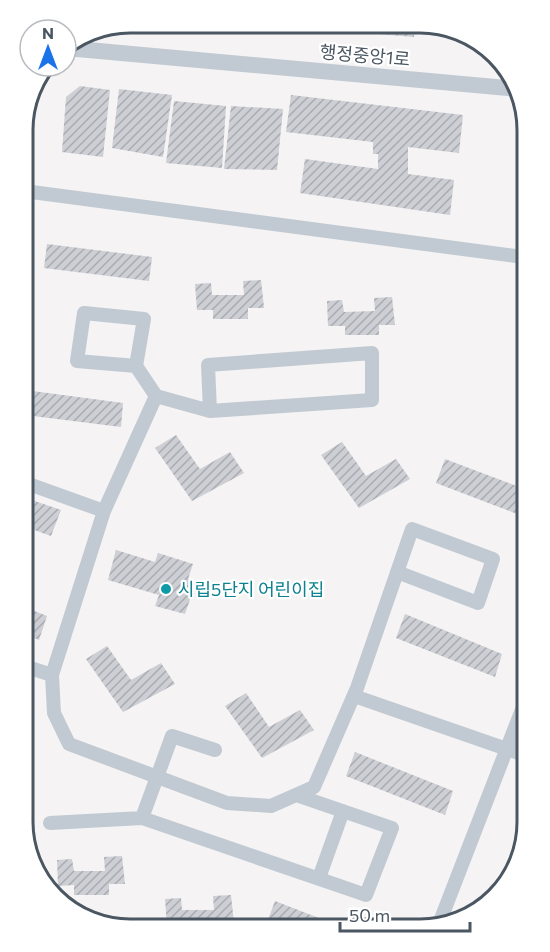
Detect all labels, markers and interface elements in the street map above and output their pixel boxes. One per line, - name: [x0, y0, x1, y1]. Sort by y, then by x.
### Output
- north arrow: [18, 18, 78, 78]
- text: N: [42, 23, 54, 42]
- street label: 행정중앙1로: [319, 40, 411, 70]
- place label: 시립5단지 어린이집: [178, 578, 324, 600]
- marker: 시립5단지 어린이집: [159, 582, 173, 596]
- scale bar: [340, 895, 470, 933]
- text: 50 m: [349, 904, 390, 926]

